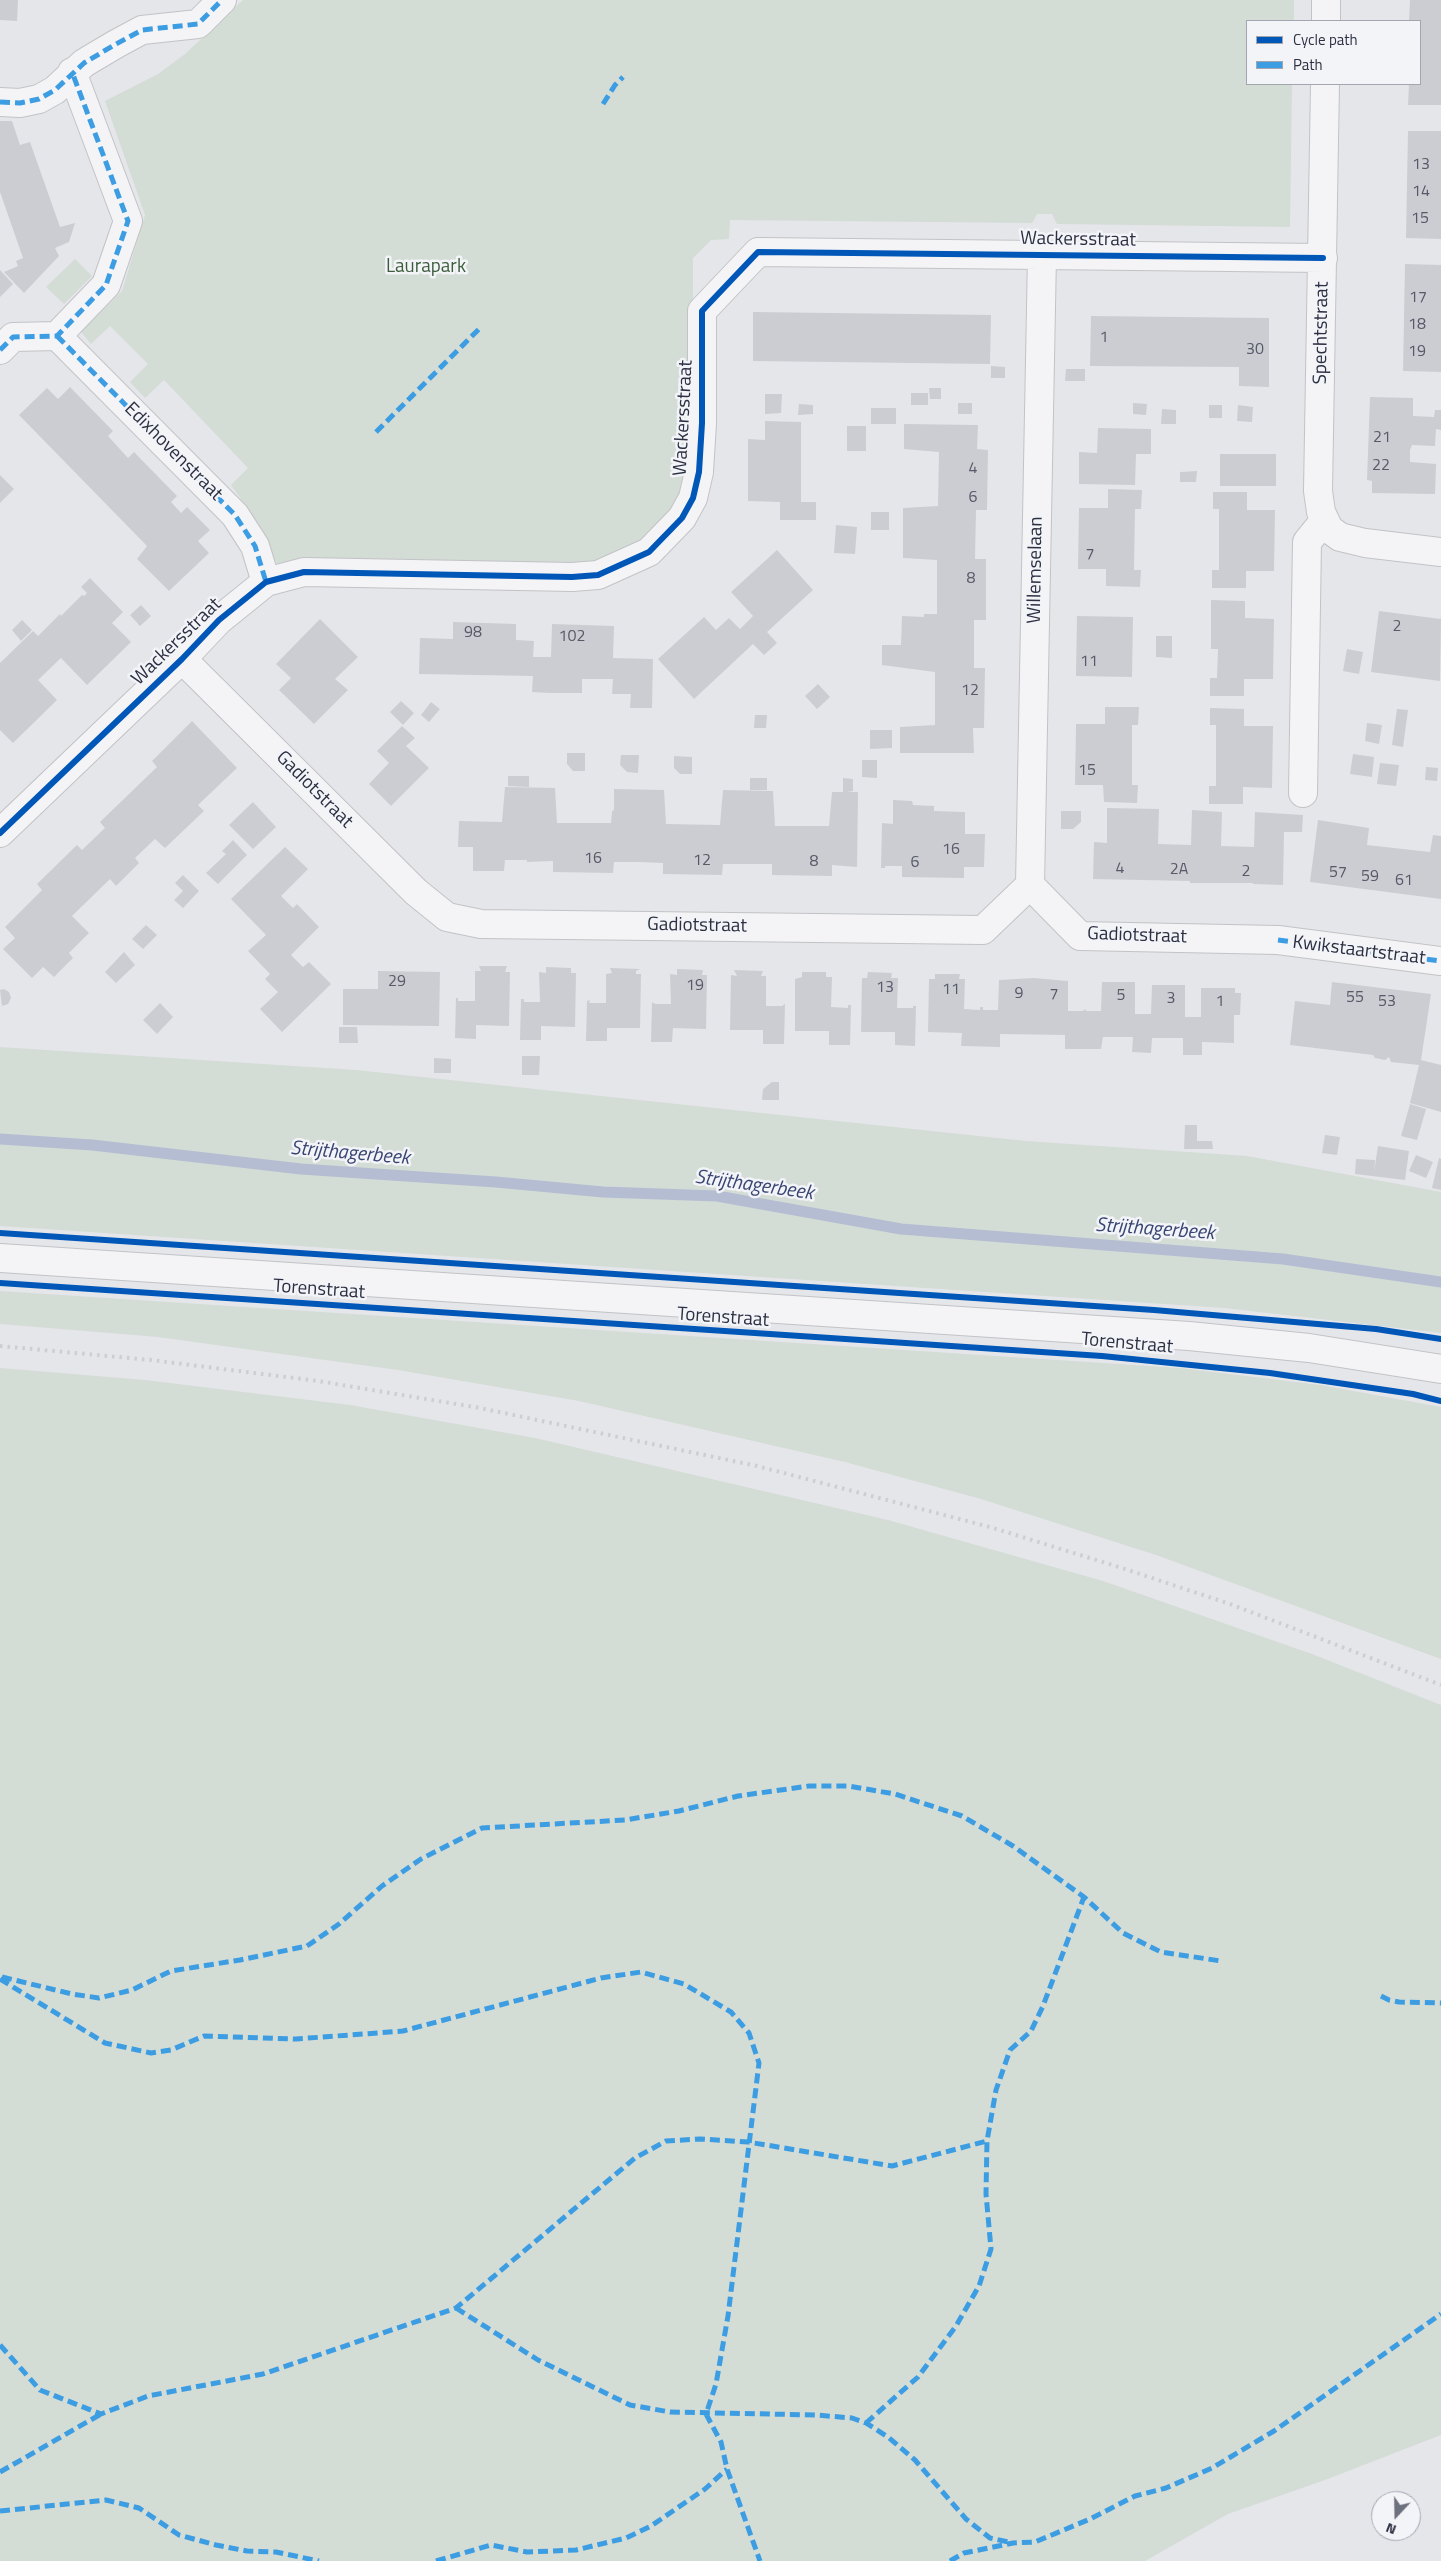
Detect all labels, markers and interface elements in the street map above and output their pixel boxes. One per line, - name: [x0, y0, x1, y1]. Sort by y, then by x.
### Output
- legend: [1246, 20, 1421, 85]
- text: Cycle path: [1293, 28, 1358, 51]
- text: Path: [1293, 53, 1323, 76]
- house number: 13: [1412, 155, 1430, 175]
- house number: 14: [1412, 182, 1430, 202]
- house number: 15: [1411, 209, 1429, 229]
- street label: Wackersstraat: [1020, 228, 1136, 252]
- park label: Laurapark: [386, 256, 466, 278]
- street label: Spechtstraat: [1310, 281, 1334, 385]
- house number: 17: [1409, 288, 1427, 308]
- house number: 18: [1408, 315, 1426, 335]
- house number: 1: [1100, 328, 1108, 348]
- house number: 30: [1246, 340, 1264, 360]
- house number: 19: [1408, 342, 1426, 362]
- street label: Wackersstraat: [670, 359, 698, 477]
- street label: Edixhovenstraat: [119, 398, 227, 506]
- house number: 21: [1373, 428, 1391, 448]
- house number: 22: [1372, 456, 1390, 476]
- house number: 4: [969, 459, 977, 479]
- house number: 6: [969, 488, 977, 508]
- street label: Willemselaan: [1024, 516, 1048, 624]
- house number: 7: [1086, 545, 1094, 565]
- house number: 8: [967, 569, 975, 589]
- street label: Wackersstraat: [127, 594, 227, 690]
- house number: 2: [1393, 617, 1401, 637]
- house number: 98: [464, 623, 482, 643]
- house number: 102: [559, 627, 585, 647]
- house number: 11: [1080, 652, 1098, 672]
- house number: 12: [961, 681, 979, 701]
- street label: Gadiotstraat: [271, 747, 357, 833]
- house number: 15: [1078, 761, 1096, 781]
- house number: 16: [942, 840, 960, 860]
- house number: 16: [584, 849, 602, 869]
- house number: 12: [693, 851, 711, 871]
- house number: 8: [810, 852, 818, 872]
- house number: 6: [911, 853, 919, 873]
- house number: 4: [1116, 859, 1124, 879]
- house number: 2A: [1170, 860, 1188, 880]
- house number: 2: [1242, 862, 1250, 882]
- house number: 57: [1329, 863, 1347, 883]
- house number: 59: [1361, 867, 1379, 887]
- house number: 61: [1395, 871, 1413, 891]
- street label: Gadiotstraat: [647, 914, 747, 938]
- street label: Gadiotstraat: [1087, 923, 1187, 949]
- street label: Kwikstaartstraat: [1291, 932, 1427, 970]
- house number: 29: [388, 972, 406, 992]
- house number: 19: [686, 976, 704, 996]
- house number: 13: [876, 978, 894, 998]
- house number: 11: [942, 980, 960, 1000]
- house number: 9: [1015, 984, 1023, 1004]
- house number: 7: [1050, 985, 1058, 1005]
- house number: 5: [1117, 986, 1125, 1006]
- house number: 55: [1346, 988, 1364, 1008]
- house number: 3: [1167, 989, 1175, 1009]
- house number: 1: [1216, 992, 1224, 1012]
- house number: 53: [1378, 992, 1396, 1012]
- water label: Strijthagerbeek: [289, 1137, 411, 1171]
- water label: Strijthagerbeek: [693, 1166, 815, 1206]
- water label: Strijthagerbeek: [1095, 1214, 1215, 1246]
- street label: Torenstraat: [272, 1275, 366, 1305]
- street label: Torenstraat: [676, 1303, 770, 1333]
- street label: Torenstraat: [1080, 1329, 1174, 1359]
- north arrow: [1371, 2491, 1421, 2541]
- text: N: [1383, 2518, 1399, 2541]

